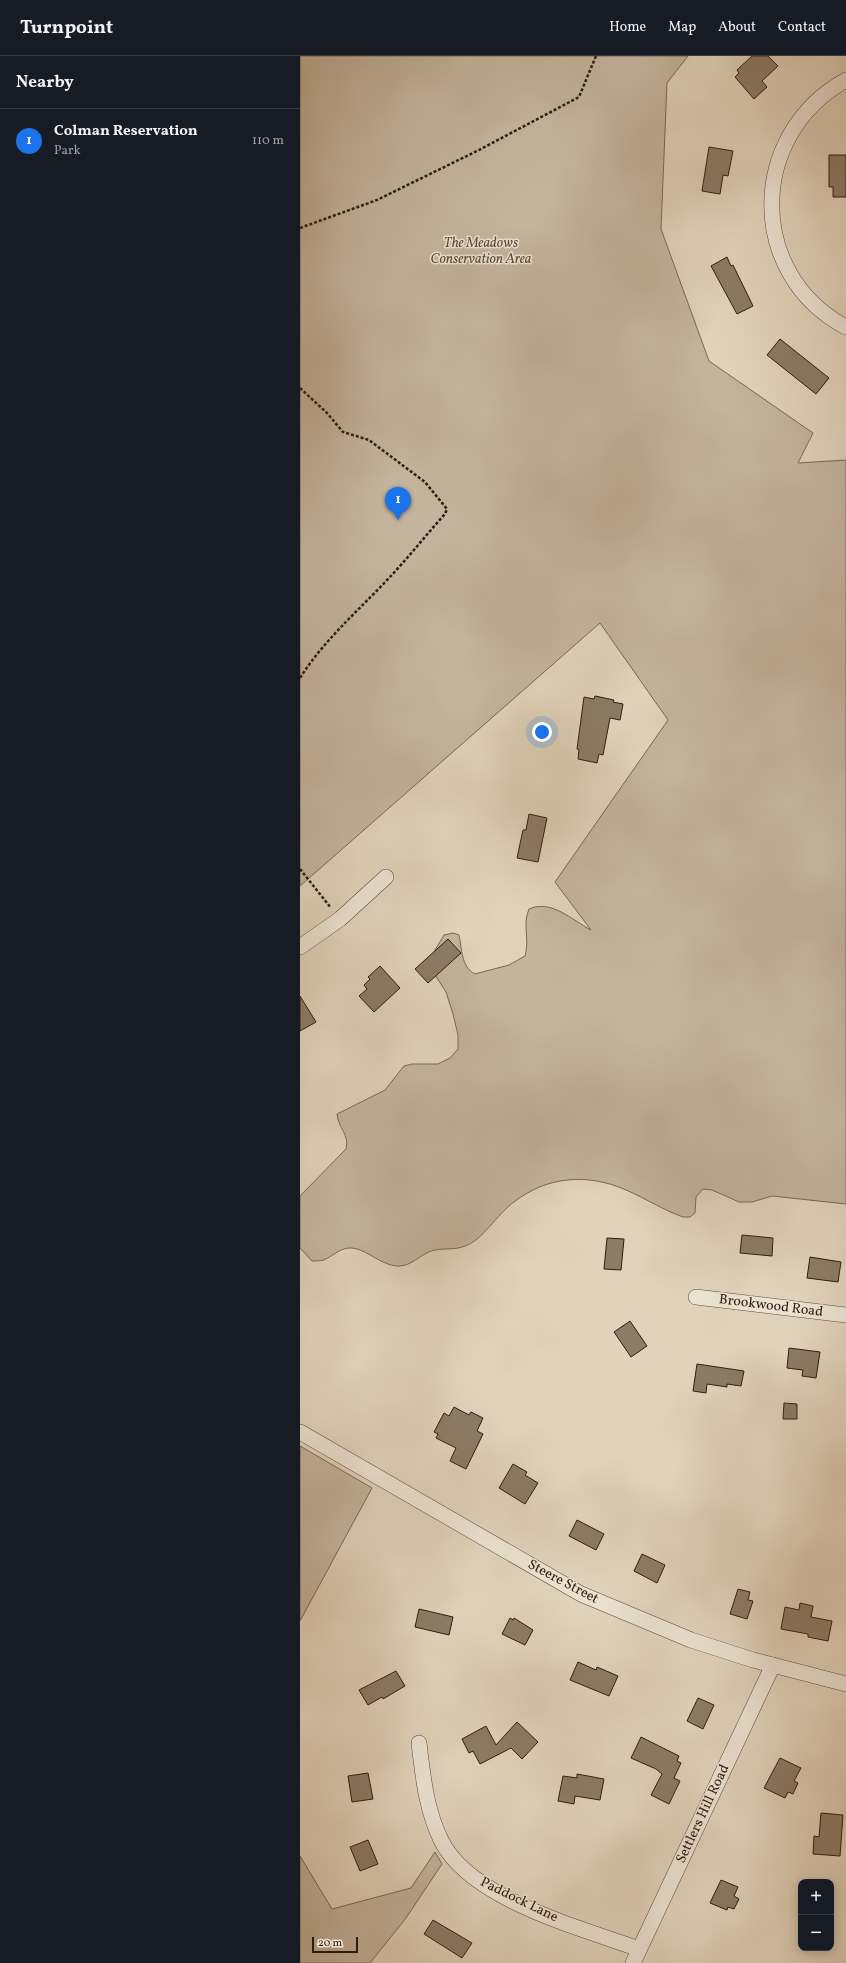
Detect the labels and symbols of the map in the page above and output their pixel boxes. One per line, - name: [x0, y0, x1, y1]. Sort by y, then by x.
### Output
- park label: The Meadows Conservation Area: [431, 234, 532, 269]
- pin: 1: [385, 487, 411, 520]
- your location: [532, 722, 552, 742]
- street label: Brookwood Road: [718, 1290, 824, 1322]
- street label: Steere Street: [524, 1555, 602, 1609]
- street label: Settlers Hill Road: [672, 1761, 734, 1867]
- street label: Paddock Lane: [477, 1873, 561, 1927]
- scale bar: [312, 1935, 358, 1954]

